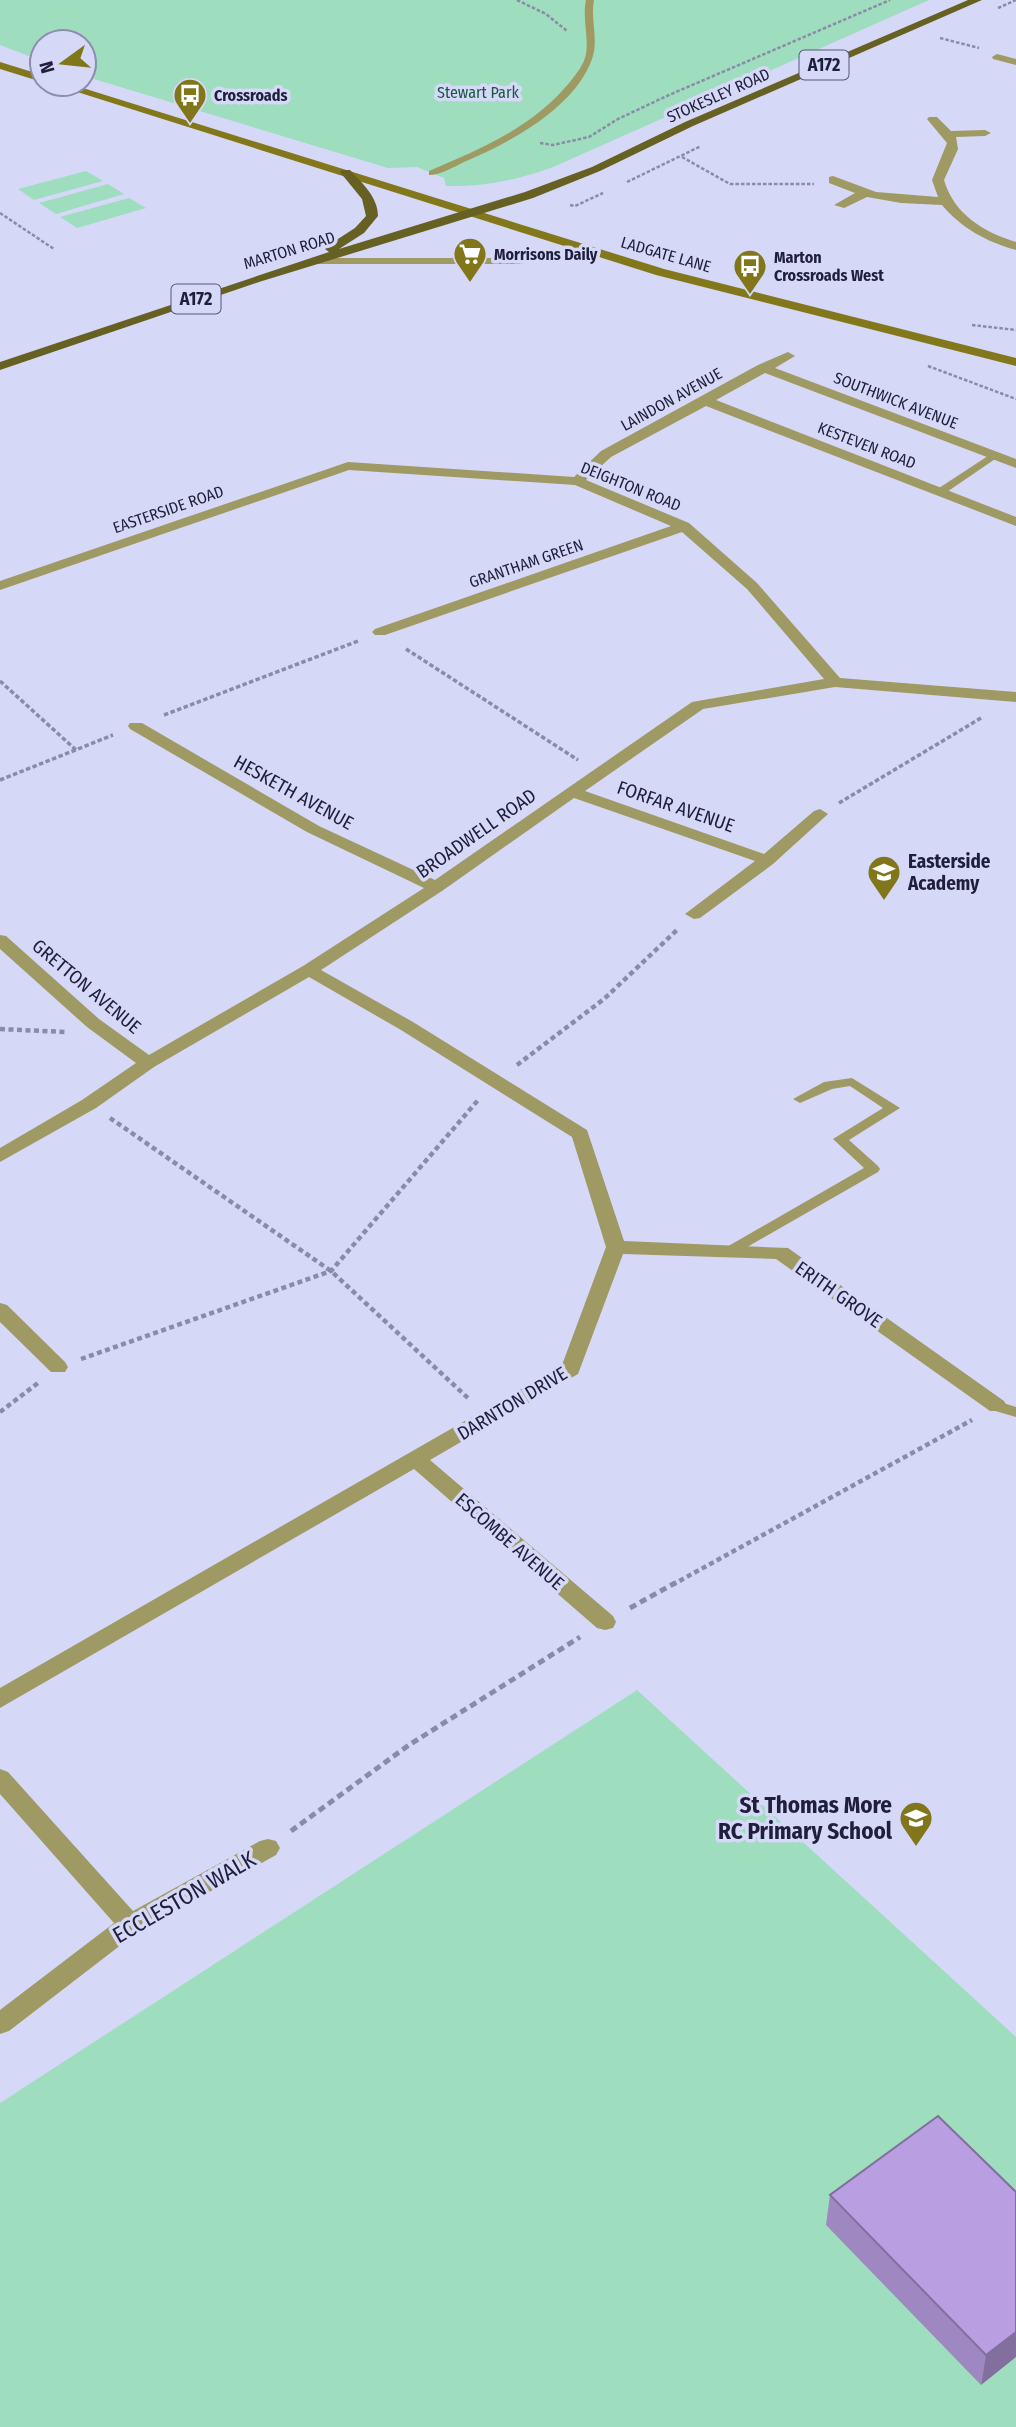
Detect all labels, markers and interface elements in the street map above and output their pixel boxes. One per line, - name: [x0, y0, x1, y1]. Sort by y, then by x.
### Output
- north arrow: [28, 28, 98, 98]
- road number: A172: [800, 51, 848, 80]
- text: N: [34, 59, 60, 76]
- street label: STOKESLEY ROAD: [664, 64, 773, 127]
- bus stop icon: Crossroads: [171, 76, 209, 125]
- park label: Stewart Park: [437, 83, 520, 102]
- place label: Crossroads: [214, 86, 288, 105]
- street label: MARTON ROAD: [241, 228, 337, 273]
- street label: LADGATE LANE: [619, 233, 713, 276]
- supermarket icon: Morrisons Daily: [451, 235, 489, 284]
- place label: Morrisons Daily: [494, 245, 598, 264]
- bus stop icon: Marton Crossroads West: [731, 247, 769, 296]
- place label: Marton Crossroads West: [774, 248, 884, 285]
- road number: A172: [172, 284, 220, 314]
- street label: LAINDON AVENUE: [617, 364, 725, 435]
- street label: SOUTHWICK AVENUE: [831, 368, 961, 433]
- street label: KESTEVEN ROAD: [815, 418, 919, 473]
- street label: DEIGHTON ROAD: [578, 458, 684, 515]
- street label: EASTERSIDE ROAD: [110, 482, 226, 537]
- street label: GRANTHAM GREEN: [467, 535, 586, 592]
- street label: HESKETH AVENUE: [230, 750, 358, 835]
- street label: FORFAR AVENUE: [614, 776, 738, 837]
- street label: BROADWELL ROAD: [412, 784, 541, 883]
- place label: Easterside Academy: [907, 850, 991, 895]
- school or university icon: Easterside Academy: [865, 853, 903, 902]
- street label: GRETTON AVENUE: [28, 934, 146, 1039]
- street label: ERITH GROVE: [791, 1256, 887, 1333]
- street label: DARNTON DRIVE: [453, 1362, 571, 1445]
- street label: ESCOMBE AVENUE: [451, 1488, 569, 1595]
- place label: St Thomas More RC Primary School: [718, 1791, 893, 1845]
- school or university icon: St Thomas More RC Primary School: [897, 1799, 935, 1848]
- street label: ECCLESTON WALK: [108, 1844, 261, 1949]

